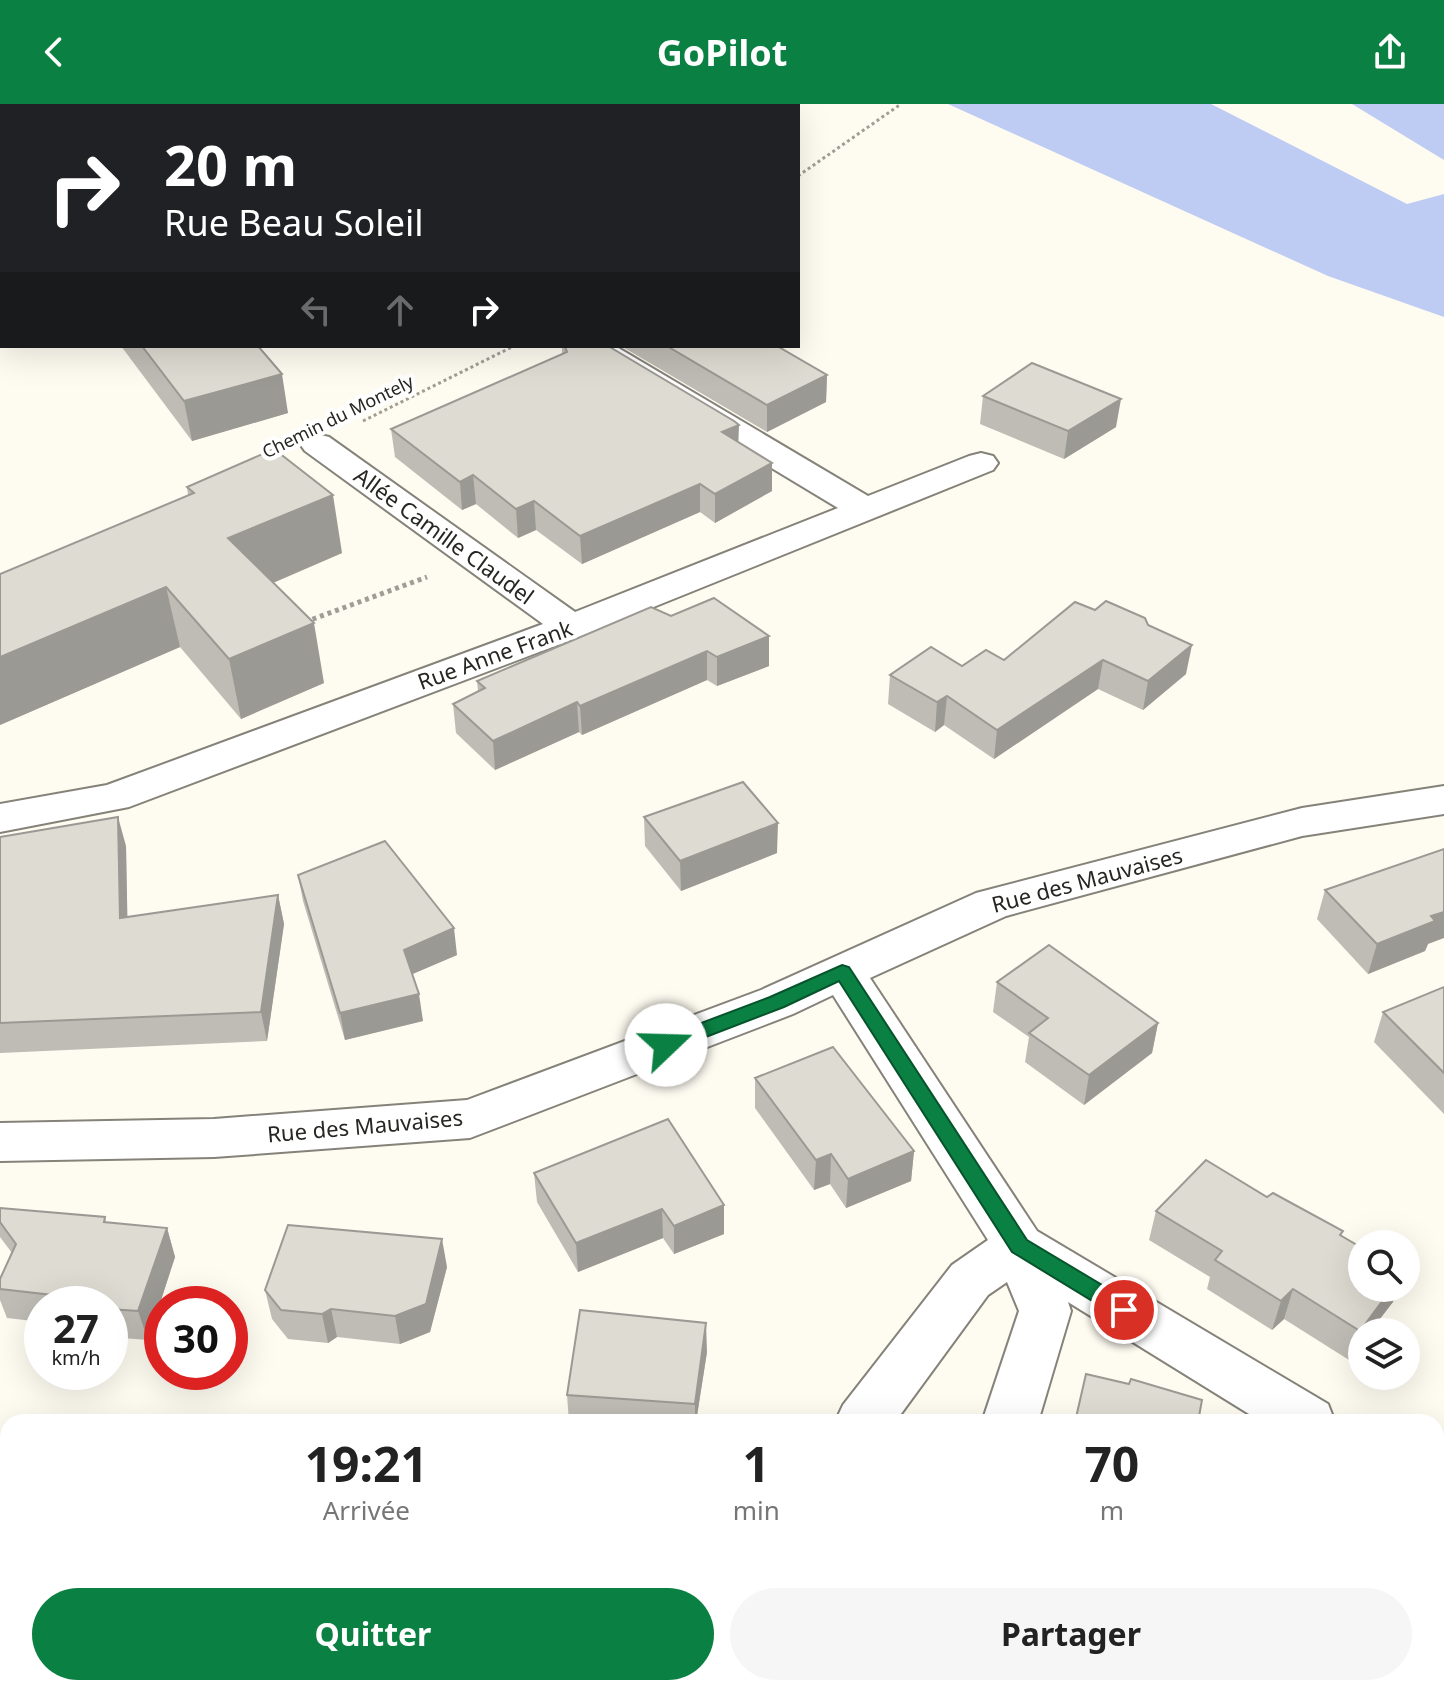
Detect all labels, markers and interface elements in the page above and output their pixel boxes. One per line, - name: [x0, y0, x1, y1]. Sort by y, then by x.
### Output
- text: GoPilot: [657, 28, 787, 77]
- icon: back: [32, 30, 76, 74]
- icon: share: [1368, 30, 1412, 74]
- text: 20 m: [164, 126, 297, 202]
- icon: right: [32, 136, 136, 240]
- text: Rue Beau Soleil: [164, 198, 424, 247]
- icon: left: [294, 288, 338, 332]
- icon: ahead: [378, 288, 422, 332]
- icon: right: [462, 288, 506, 332]
- street label: Chemin du Montely: [258, 369, 418, 463]
- street label: Allée Camille Claudel: [349, 460, 540, 611]
- street label: Rue Anne Frank: [413, 612, 576, 696]
- street label: Rue des Mauvaises: [988, 839, 1185, 919]
- position arrow: [624, 1003, 708, 1087]
- street label: Rue des Mauvaises: [266, 1102, 464, 1148]
- map controls: [1348, 1230, 1420, 1390]
- button: search: [1348, 1230, 1420, 1302]
- pin: [1090, 1276, 1158, 1344]
- speed limit sign: 30: [144, 1286, 248, 1390]
- icon: arrive: [1102, 1288, 1146, 1332]
- text: 27: [53, 1300, 99, 1355]
- button: layers: [1348, 1318, 1420, 1390]
- text: km/h: [51, 1344, 101, 1371]
- text: 19:21: [305, 1431, 428, 1496]
- text: 1: [742, 1431, 770, 1496]
- text: 70: [1084, 1431, 1139, 1496]
- text: Arrivée: [323, 1492, 410, 1528]
- text: min: [733, 1492, 780, 1528]
- text: m: [1100, 1492, 1124, 1528]
- button: Quitter: [32, 1588, 714, 1680]
- button: Partager: [730, 1588, 1412, 1680]

